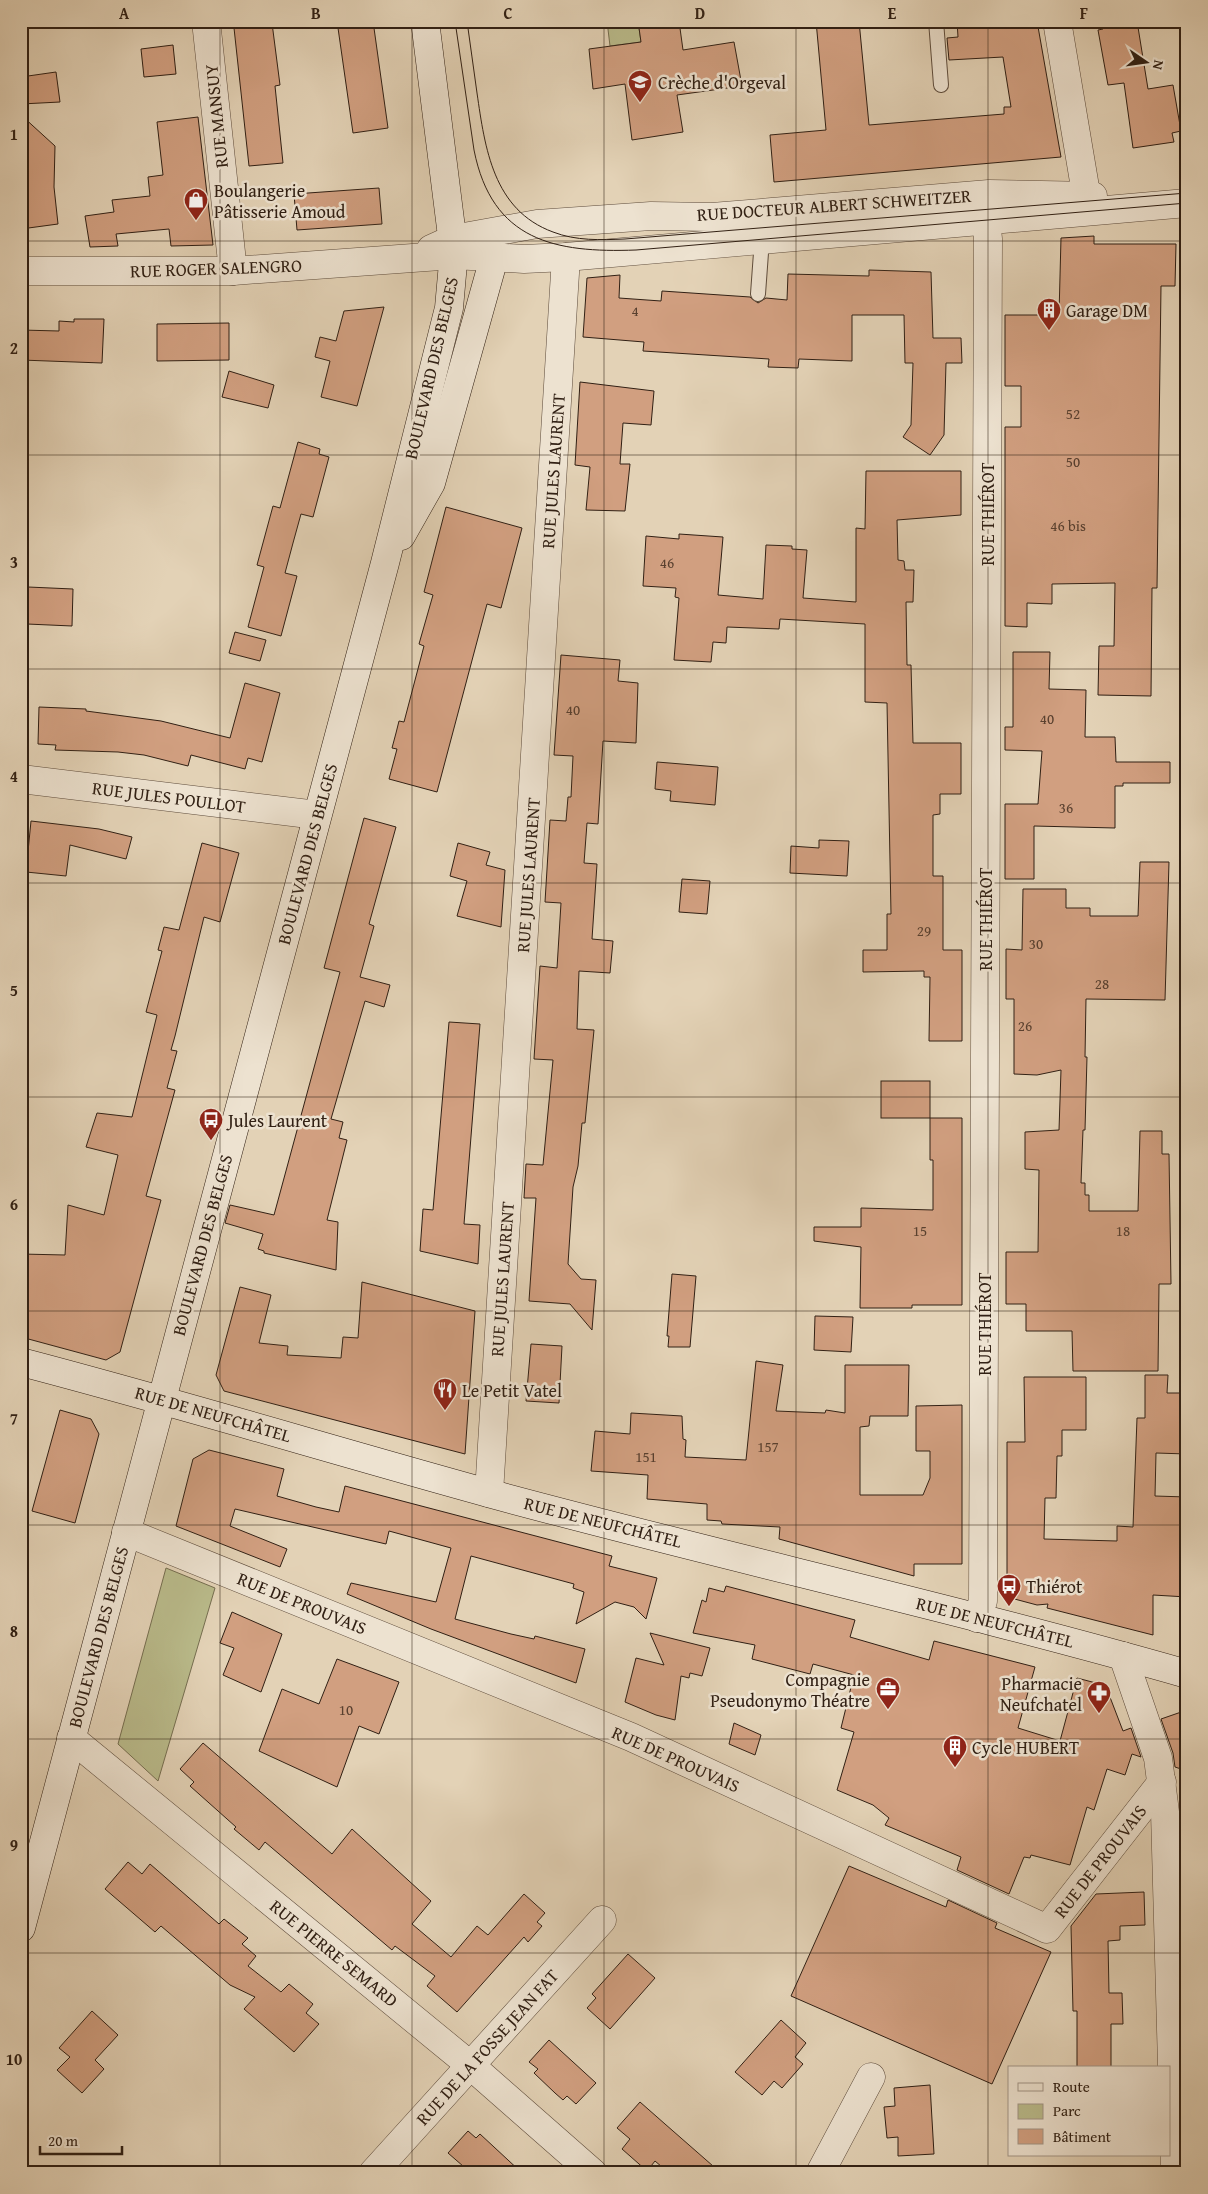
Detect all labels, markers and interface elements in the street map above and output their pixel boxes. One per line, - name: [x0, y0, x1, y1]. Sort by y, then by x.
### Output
- text: A: [119, 1, 130, 25]
- text: B: [311, 1, 321, 25]
- text: C: [503, 1, 513, 25]
- text: D: [695, 1, 705, 25]
- text: E: [888, 1, 897, 25]
- text: F: [1080, 1, 1088, 25]
- north arrow: [1120, 38, 1170, 88]
- text: N: [1148, 58, 1169, 72]
- street label: RUE MANSUY: [197, 63, 235, 169]
- school or university icon: Crèche d'Orgeval: [627, 69, 653, 103]
- place label: Crèche d'Orgeval: [658, 69, 786, 96]
- text: 1: [10, 122, 18, 146]
- place label: Boulangerie Pâtisserie Amoud: [214, 177, 346, 225]
- street label: RUE DOCTEUR ALBERT SCHWEITZER: [696, 182, 973, 228]
- shop icon: Boulangerie Pâtisserie Amoud: [183, 187, 209, 221]
- street label: RUE ROGER SALENGRO: [130, 252, 302, 284]
- street label: BOULEVARD DES BELGES: [397, 274, 465, 462]
- building icon: Garage DM: [1036, 297, 1062, 331]
- place label: Garage DM: [1066, 297, 1148, 324]
- house number: 4: [631, 300, 639, 321]
- text: 2: [10, 336, 18, 360]
- street label: RUE JULES LAURENT: [534, 392, 572, 550]
- house number: 52: [1066, 403, 1080, 424]
- house number: 50: [1066, 451, 1080, 472]
- street label: RUE THIÉROT: [974, 462, 1001, 566]
- house number: 46 bis: [1050, 515, 1086, 536]
- text: 3: [10, 550, 18, 574]
- house number: 46: [660, 552, 674, 573]
- house number: 40: [566, 699, 580, 720]
- house number: 40: [1040, 708, 1054, 729]
- street label: BOULEVARD DES BELGES: [270, 760, 344, 948]
- text: 4: [10, 764, 18, 788]
- street label: RUE JULES POULLOT: [91, 774, 247, 820]
- street label: RUE JULES LAURENT: [509, 796, 547, 954]
- house number: 36: [1059, 797, 1073, 818]
- street label: RUE THIÉROT: [972, 867, 999, 971]
- house number: 29: [917, 920, 931, 941]
- house number: 30: [1029, 933, 1043, 954]
- house number: 28: [1095, 973, 1109, 994]
- text: 5: [10, 978, 18, 1002]
- house number: 26: [1018, 1015, 1032, 1036]
- bus stop icon: Jules Laurent: [198, 1107, 224, 1141]
- place label: Jules Laurent: [226, 1107, 328, 1134]
- street label: BOULEVARD DES BELGES: [165, 1151, 239, 1339]
- text: 6: [10, 1192, 18, 1216]
- street label: RUE JULES LAURENT: [483, 1200, 521, 1358]
- house number: 15: [913, 1220, 927, 1241]
- house number: 18: [1116, 1220, 1130, 1241]
- street label: RUE THIÉROT: [971, 1272, 998, 1376]
- restaurant icon: Le Petit Vatel: [432, 1377, 458, 1411]
- place label: Le Petit Vatel: [462, 1377, 562, 1404]
- street label: RUE DE NEUFCHÂTEL: [132, 1379, 295, 1449]
- text: 7: [10, 1406, 18, 1430]
- house number: 157: [757, 1436, 779, 1457]
- house number: 151: [635, 1446, 657, 1467]
- street label: RUE DE NEUFCHÂTEL: [521, 1489, 685, 1555]
- street label: BOULEVARD DES BELGES: [61, 1543, 135, 1731]
- street label: RUE DE PROUVAIS: [233, 1565, 371, 1641]
- bus stop icon: Thiérot: [996, 1573, 1022, 1607]
- place label: Thiérot: [1026, 1573, 1083, 1600]
- street label: RUE DE NEUFCHÂTEL: [913, 1589, 1077, 1655]
- text: 8: [10, 1619, 18, 1643]
- place label: Compagnie Pseudonymo Théatre: [710, 1666, 870, 1714]
- place label: Pharmacie Neufchatel: [1000, 1670, 1082, 1718]
- office icon: Compagnie Pseudonymo Théatre: [875, 1676, 901, 1710]
- pharmacy icon: Pharmacie Neufchatel: [1086, 1680, 1112, 1714]
- house number: 10: [339, 1699, 353, 1720]
- street label: RUE DE PROUVAIS: [608, 1719, 744, 1799]
- building icon: Cycle HUBERT: [942, 1734, 968, 1768]
- place label: Cycle HUBERT: [972, 1734, 1079, 1761]
- street label: RUE DE PROUVAIS: [1047, 1798, 1153, 1923]
- text: 9: [10, 1833, 18, 1857]
- street label: RUE PIERRE SEMARD: [264, 1893, 404, 2013]
- street label: RUE DE LA FOSSE JEAN FAT: [409, 1963, 565, 2131]
- text: 10: [6, 2047, 22, 2071]
- legend: [1008, 2066, 1170, 2156]
- text: Route: [1053, 2076, 1090, 2097]
- text: Parc: [1053, 2100, 1081, 2121]
- scale bar: [40, 2124, 122, 2156]
- text: Bâtiment: [1053, 2126, 1112, 2147]
- text: 20 m: [48, 2130, 79, 2151]

